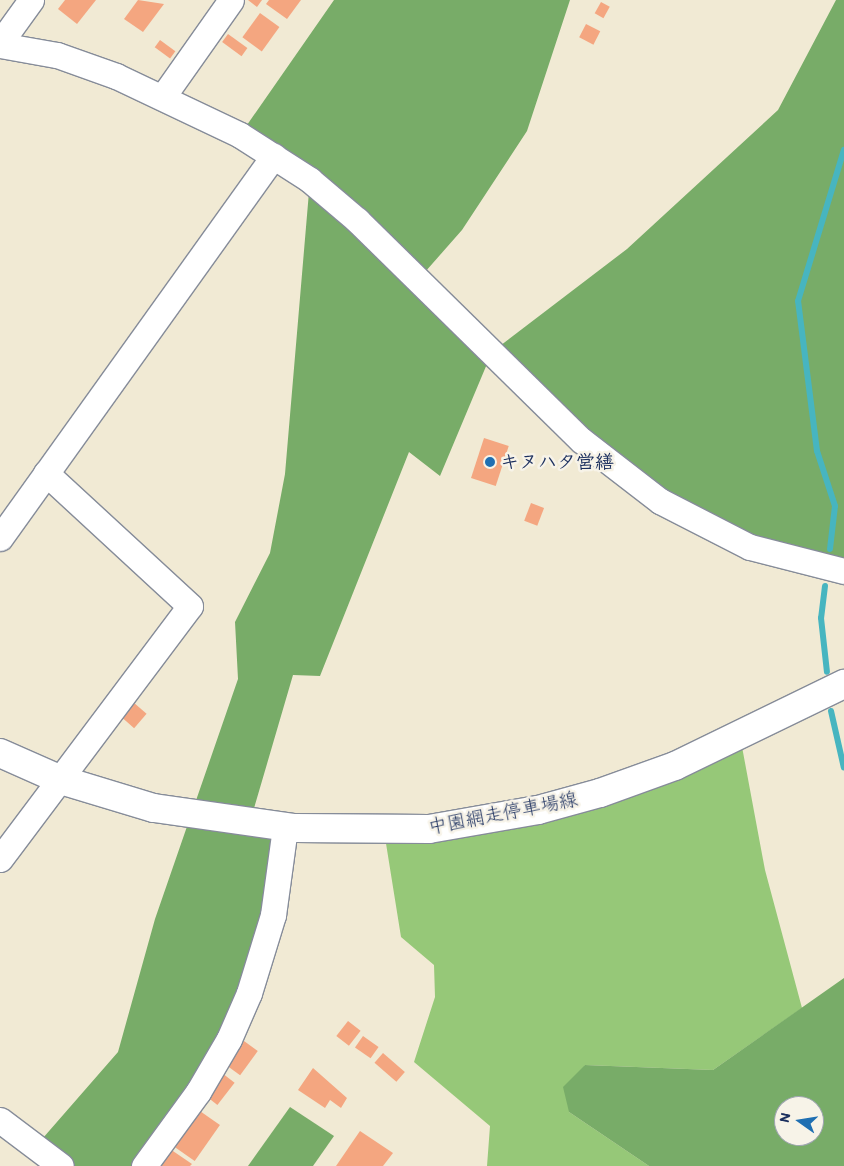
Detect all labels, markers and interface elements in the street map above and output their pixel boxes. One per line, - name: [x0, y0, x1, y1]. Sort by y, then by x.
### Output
- place label: キヌハタ営繕: [500, 451, 614, 473]
- marker: キヌハタ営繕: [484, 456, 496, 468]
- street label: 中園網走停車場線: [426, 787, 580, 839]
- north arrow: [774, 1096, 824, 1146]
- text: N: [776, 1111, 794, 1124]

